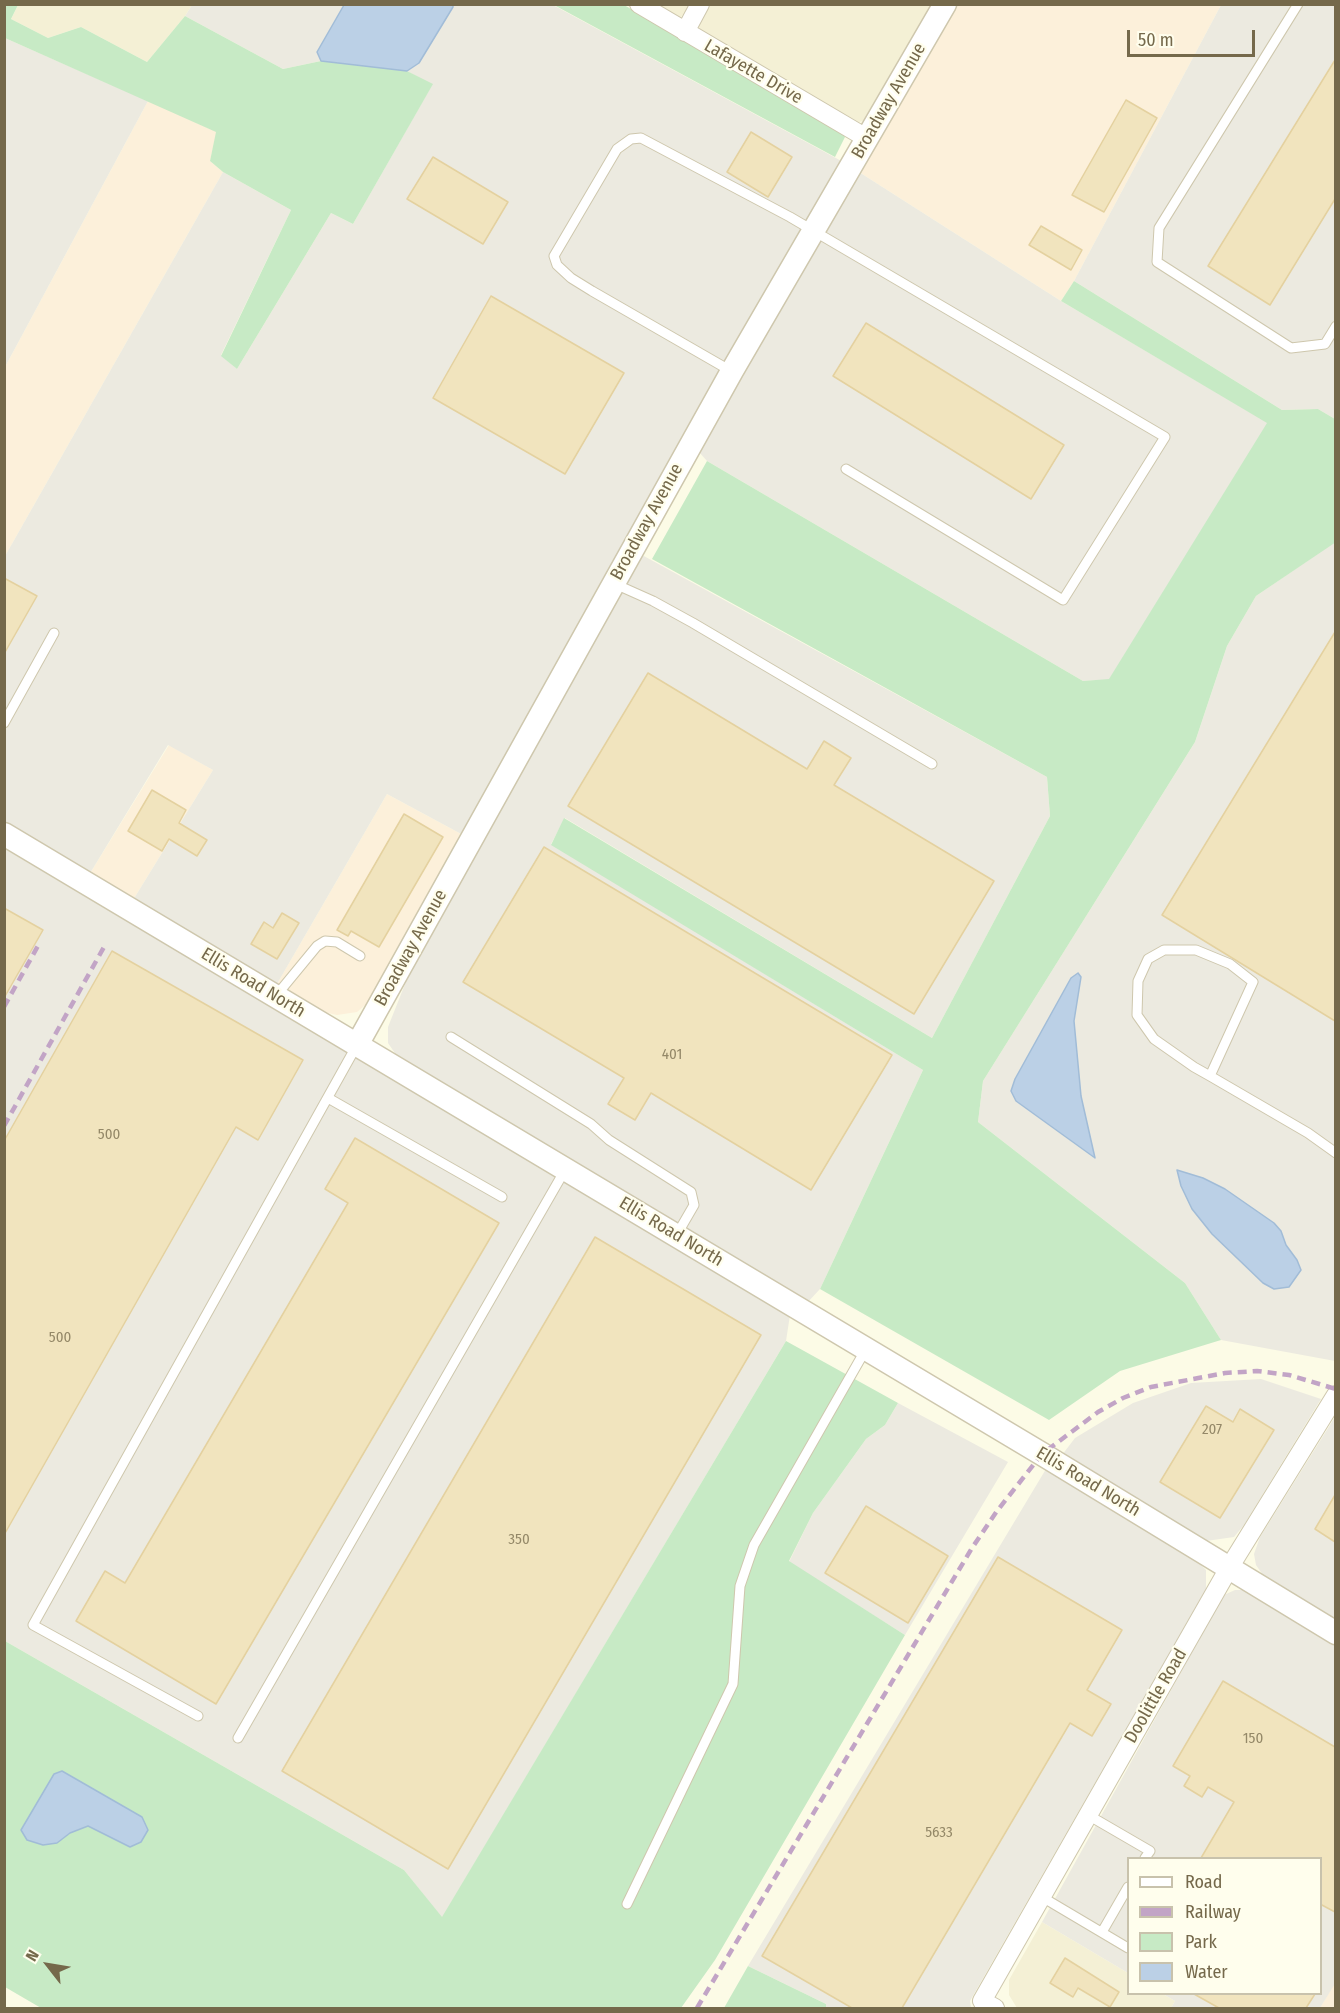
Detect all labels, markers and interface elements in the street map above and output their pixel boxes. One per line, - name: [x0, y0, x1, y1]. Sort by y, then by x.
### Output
- scale bar: [1130, 18, 1258, 56]
- text: 50 m: [1138, 29, 1174, 51]
- street label: Lafayette Drive: [700, 35, 806, 109]
- street label: Broadway Avenue: [847, 39, 931, 163]
- street label: Broadway Avenue: [606, 460, 688, 584]
- street label: Broadway Avenue: [370, 886, 452, 1010]
- street label: Ellis Road North: [197, 943, 309, 1023]
- house number: 401: [662, 1046, 682, 1064]
- house number: 500: [98, 1126, 120, 1144]
- street label: Ellis Road North: [615, 1192, 727, 1272]
- house number: 500: [49, 1329, 71, 1347]
- house number: 207: [1202, 1421, 1222, 1439]
- street label: Ellis Road North: [1032, 1442, 1144, 1522]
- house number: 350: [508, 1531, 530, 1549]
- street label: Doolittle Road: [1120, 1645, 1192, 1747]
- house number: 150: [1243, 1730, 1263, 1748]
- house number: 5633: [925, 1824, 953, 1842]
- legend: [1127, 1857, 1322, 1995]
- text: Road: [1185, 1871, 1222, 1893]
- text: Railway: [1185, 1901, 1241, 1923]
- text: Park: [1185, 1931, 1217, 1953]
- north arrow: [18, 1935, 78, 1995]
- text: N: [22, 1946, 43, 1964]
- text: Water: [1185, 1961, 1228, 1983]

